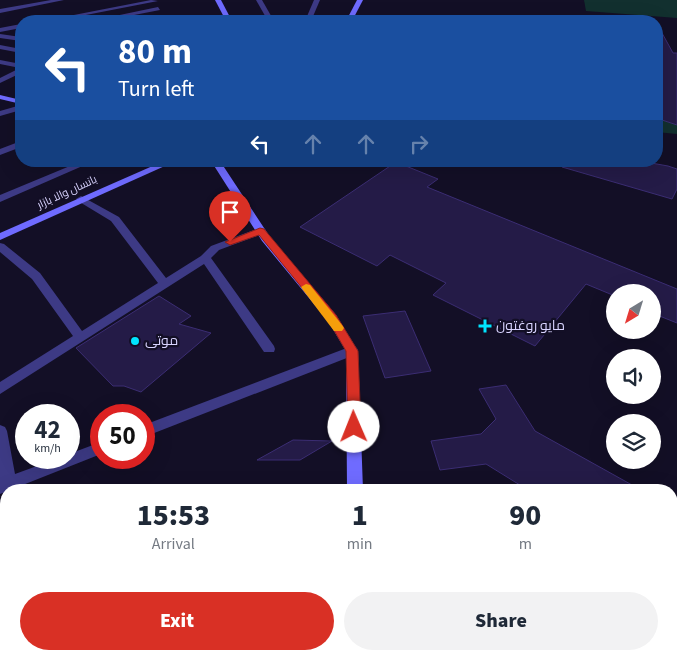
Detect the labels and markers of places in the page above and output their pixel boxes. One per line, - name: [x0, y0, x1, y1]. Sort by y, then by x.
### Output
- pin: [209, 191, 251, 242]
- place label: مایو روغتون: [496, 316, 565, 336]
- marker: مایو روغتون: [478, 319, 492, 333]
- place label: موتی: [145, 331, 178, 351]
- marker: موتی: [129, 335, 141, 347]

